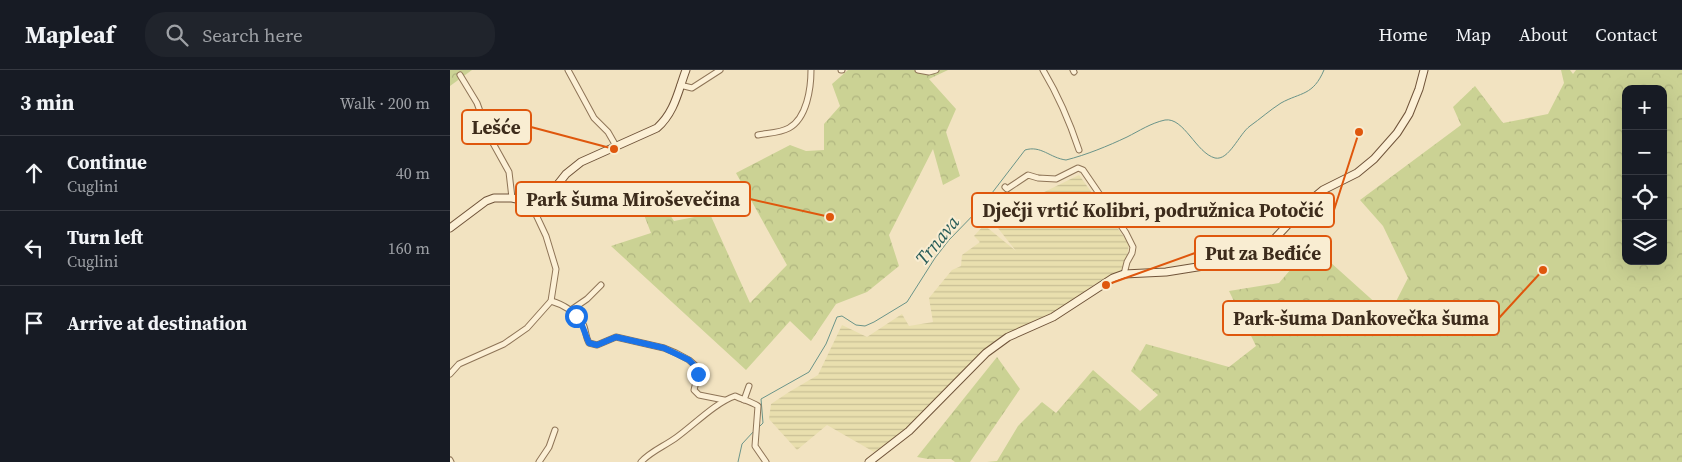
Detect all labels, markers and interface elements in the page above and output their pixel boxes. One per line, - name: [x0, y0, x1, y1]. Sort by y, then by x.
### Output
- search box: [145, 12, 495, 57]
- text: Mapleaf: [25, 18, 115, 51]
- icon: search: [163, 21, 191, 49]
- text: Search here: [203, 22, 303, 48]
- text: Home: [1379, 22, 1428, 47]
- text: Map: [1456, 22, 1491, 47]
- text: About: [1519, 22, 1567, 47]
- text: Contact: [1595, 22, 1657, 47]
- map controls: [1622, 85, 1667, 265]
- button: +: [1622, 85, 1667, 130]
- text: 3 min: [20, 88, 75, 117]
- text: Walk · 200 m: [340, 92, 430, 114]
- callout: Lešće: [462, 110, 531, 144]
- text: Lešće: [471, 114, 521, 140]
- button: −: [1622, 130, 1667, 175]
- text: Continue: [67, 149, 147, 175]
- icon: ahead: [20, 159, 48, 187]
- text: 40 m: [396, 162, 430, 184]
- text: Cuglini: [67, 175, 118, 197]
- button: locate: [1622, 175, 1667, 220]
- callout: Park šuma Miroševečina: [516, 182, 750, 216]
- text: Park šuma Miroševečina: [526, 186, 741, 212]
- callout: Dječji vrtić Kolibri, podružnica Potočić: [972, 193, 1334, 227]
- text: Dječji vrtić Kolibri, podružnica Potočić: [982, 197, 1324, 223]
- water label: Trnava: [909, 210, 965, 270]
- button: layers: [1622, 220, 1667, 265]
- text: Turn left: [67, 224, 143, 250]
- icon: left: [20, 234, 48, 262]
- callout: Put za Beđiće: [1195, 236, 1331, 270]
- text: 160 m: [388, 237, 430, 259]
- text: Put za Beđiće: [1205, 240, 1321, 266]
- text: Cuglini: [67, 250, 118, 272]
- callout: Park-šuma Dankovečka šuma: [1223, 301, 1499, 335]
- route start: [565, 305, 588, 328]
- text: Park-šuma Dankovečka šuma: [1233, 305, 1490, 331]
- icon: arrive: [20, 309, 48, 337]
- text: Arrive at destination: [67, 310, 247, 336]
- route end: [687, 363, 710, 386]

